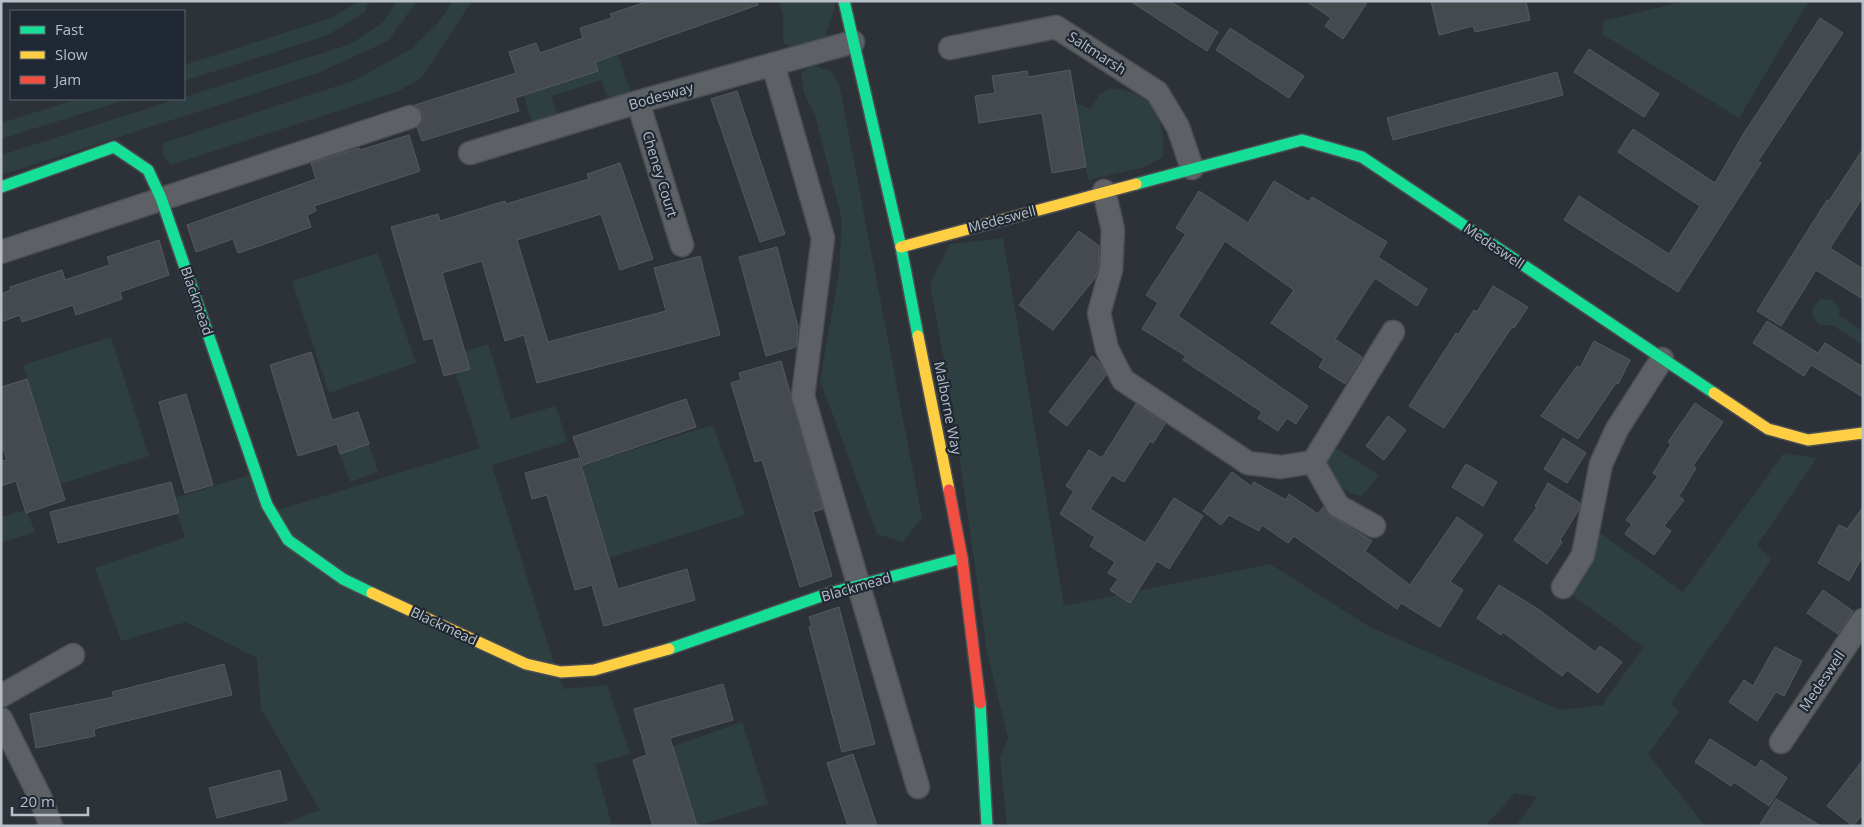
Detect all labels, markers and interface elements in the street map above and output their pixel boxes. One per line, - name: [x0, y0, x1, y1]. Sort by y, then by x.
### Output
- legend: [10, 10, 185, 100]
- text: Fast: [55, 19, 84, 39]
- street label: Saltmarsh: [1065, 27, 1130, 78]
- text: Slow: [55, 44, 88, 64]
- text: Jam: [53, 69, 81, 89]
- street label: Bodesway: [626, 77, 696, 114]
- street label: Cheney Court: [638, 129, 683, 219]
- street label: Medeswell: [966, 200, 1038, 237]
- street label: Medeswell: [1460, 218, 1528, 273]
- street label: Blackmead: [177, 264, 218, 338]
- street label: Malborne Way: [930, 360, 967, 457]
- street label: Blackmead: [819, 568, 893, 606]
- street label: Blackmead: [408, 602, 481, 649]
- street label: Medeswell: [1794, 647, 1849, 715]
- scale bar: [12, 784, 89, 816]
- text: 20 m: [20, 791, 55, 811]

